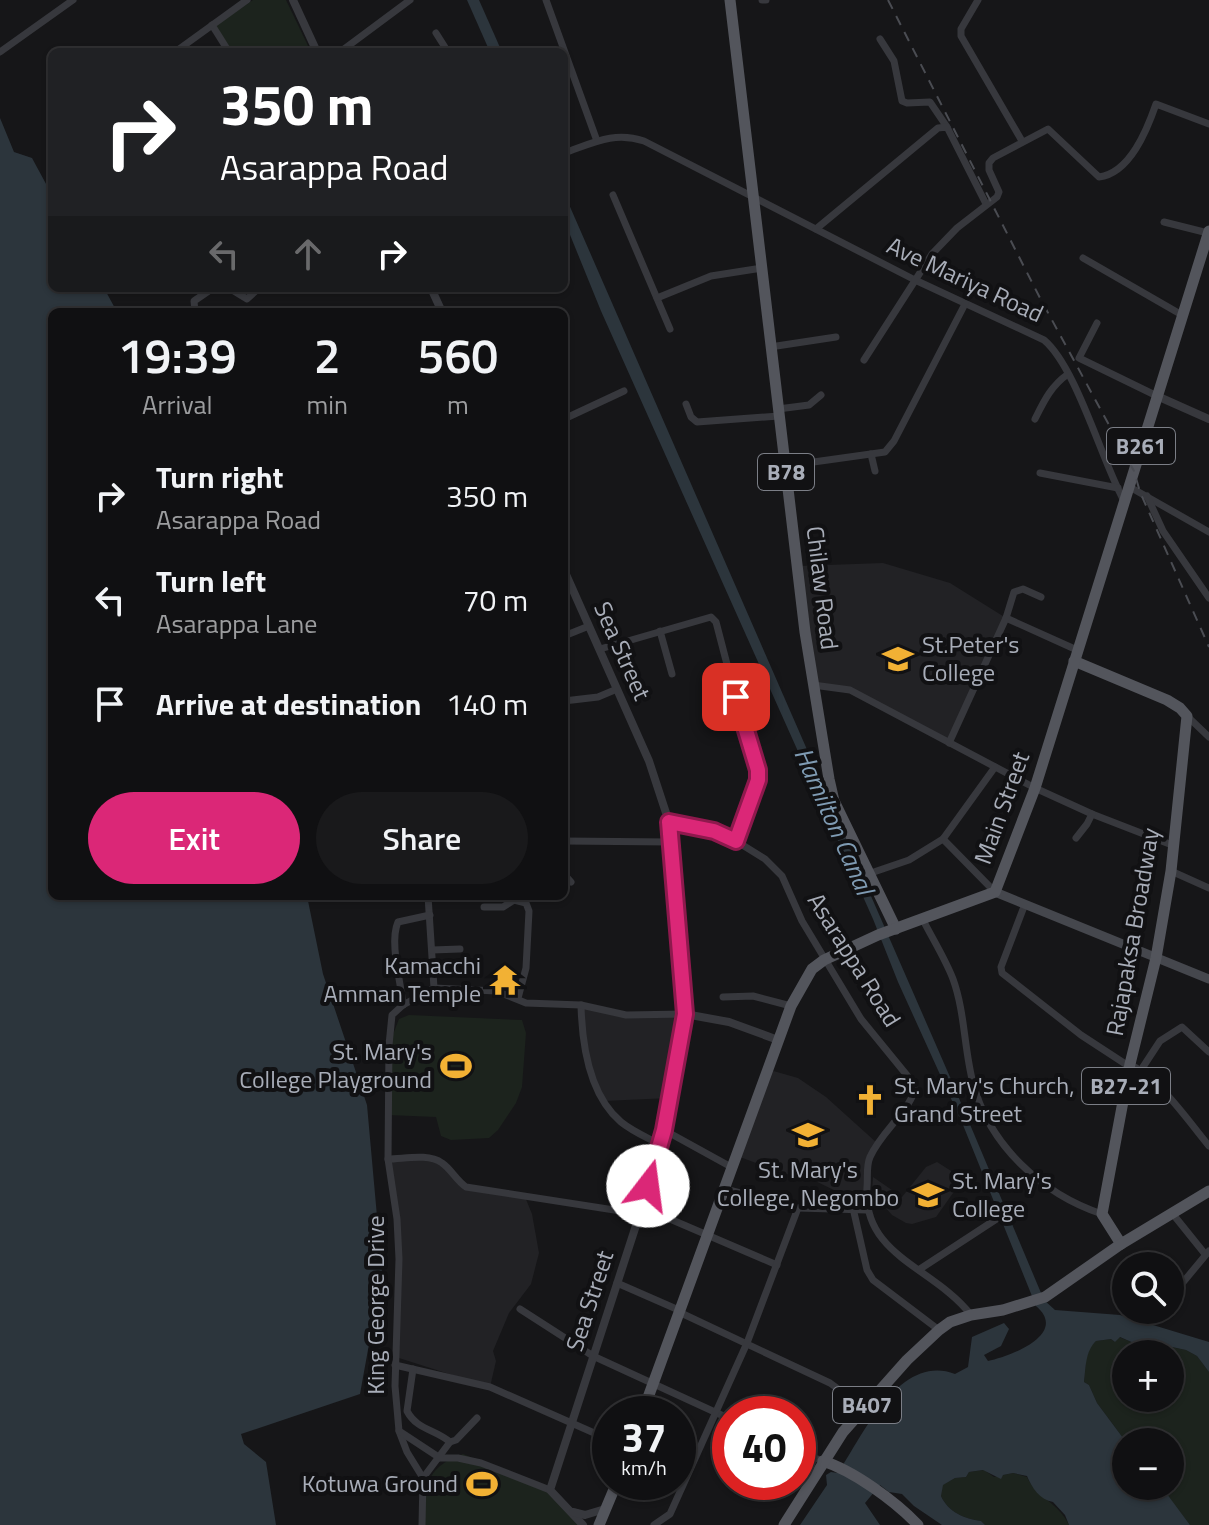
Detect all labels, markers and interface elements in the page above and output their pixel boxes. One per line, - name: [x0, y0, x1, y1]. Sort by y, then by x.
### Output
- text: 350 m: [220, 62, 373, 147]
- icon: right: [88, 80, 192, 184]
- text: Asarappa Road: [220, 139, 449, 194]
- street label: Ave Mariya Road: [881, 227, 1050, 331]
- icon: left: [202, 232, 246, 276]
- icon: ahead: [286, 232, 330, 276]
- icon: right: [370, 232, 414, 276]
- text: 19:39: [118, 319, 237, 392]
- text: 2: [314, 319, 341, 392]
- text: 560: [418, 319, 498, 392]
- text: Arrival: [142, 385, 212, 424]
- text: min: [306, 385, 348, 424]
- text: m: [447, 385, 469, 424]
- road number: B261: [1107, 428, 1175, 464]
- text: Turn right: [156, 454, 284, 500]
- road number: B78: [758, 454, 814, 490]
- text: 350 m: [446, 473, 528, 519]
- icon: right: [88, 474, 132, 518]
- text: Asarappa Road: [156, 500, 321, 539]
- street label: Chilaw Road: [798, 524, 848, 652]
- text: Turn left: [156, 558, 266, 604]
- text: 70 m: [463, 577, 528, 623]
- icon: left: [88, 578, 132, 622]
- street label: Sea Street: [585, 596, 661, 706]
- text: Asarappa Lane: [156, 604, 317, 643]
- place label: St.Peter's College: [922, 626, 1019, 690]
- school or university icon: St.Peter's College: [881, 642, 915, 676]
- pin: [702, 663, 770, 731]
- icon: arrive: [714, 675, 758, 719]
- text: Arrive at destination: [156, 681, 421, 727]
- text: 140 m: [446, 681, 528, 727]
- icon: arrive: [88, 682, 132, 726]
- water label: Hamilton Canal: [785, 741, 886, 904]
- street label: Main Street: [964, 746, 1038, 869]
- button: Exit: [88, 792, 300, 884]
- button: Share: [316, 792, 528, 884]
- street label: Rajapaksa Broadway: [1096, 825, 1168, 1039]
- street label: Asarappa Road: [799, 885, 910, 1034]
- place label: Kamacchi Amman Temple: [323, 947, 481, 1011]
- temple icon: Kamacchi Amman Temple: [488, 963, 522, 997]
- place label: St. Mary's College Playground: [239, 1033, 432, 1097]
- sports icon: St. Mary's College Playground: [439, 1049, 473, 1083]
- place label: St. Mary's Church, Grand Street: [894, 1067, 1075, 1131]
- road number: B27-21: [1082, 1068, 1170, 1104]
- church icon: St. Mary's Church, Grand Street: [853, 1083, 887, 1117]
- school or university icon: St. Mary's College, Negombo: [791, 1118, 825, 1152]
- position arrow: [606, 1144, 690, 1228]
- place label: St. Mary's College, Negombo: [717, 1151, 899, 1215]
- place label: St. Mary's College: [952, 1162, 1052, 1226]
- school or university icon: St. Mary's College: [911, 1178, 945, 1212]
- street label: King George Drive: [357, 1215, 393, 1395]
- street label: Sea Street: [556, 1245, 622, 1356]
- map controls: [1112, 1252, 1184, 1500]
- button: search: [1112, 1252, 1184, 1324]
- button: +: [1112, 1340, 1184, 1412]
- road number: B407: [833, 1387, 901, 1423]
- speed limit sign: 40: [712, 1396, 816, 1500]
- text: 37: [622, 1407, 666, 1468]
- button: −: [1112, 1428, 1184, 1500]
- text: km/h: [621, 1452, 667, 1483]
- place label: Kotuwa Ground: [302, 1465, 458, 1501]
- sports icon: Kotuwa Ground: [465, 1467, 499, 1501]

